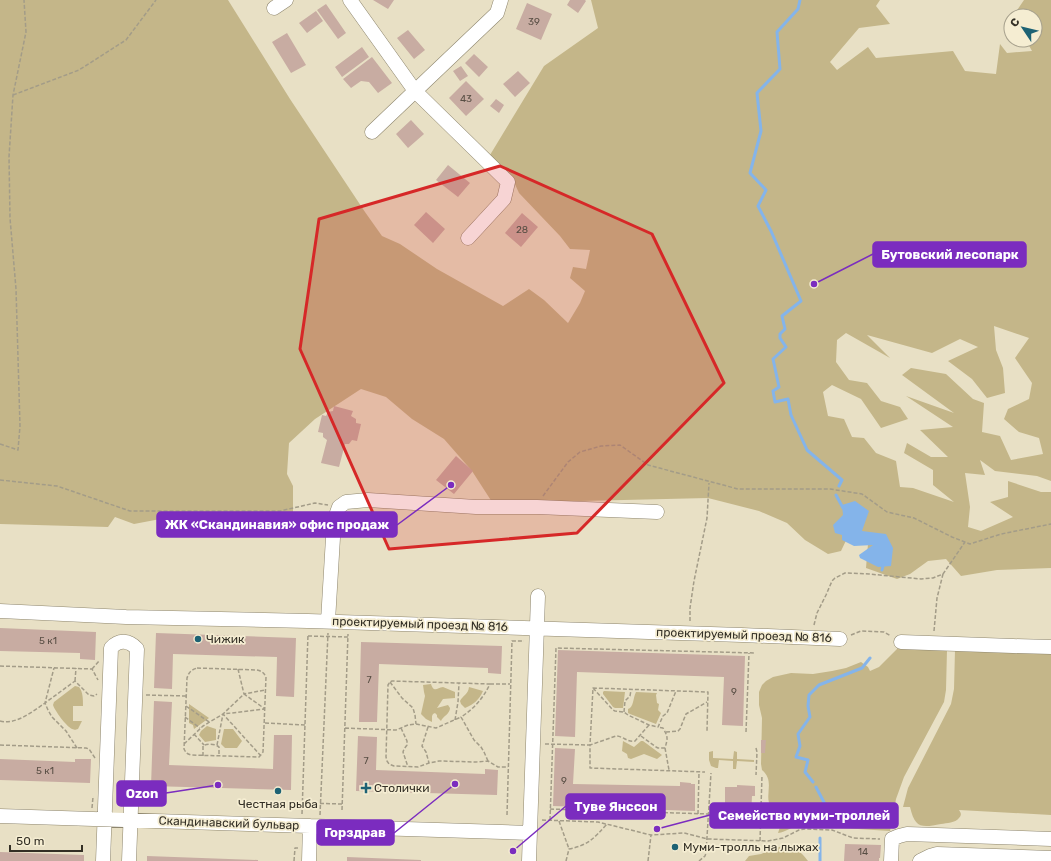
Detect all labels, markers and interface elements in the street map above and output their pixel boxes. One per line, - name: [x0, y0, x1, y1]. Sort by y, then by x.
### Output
- north arrow: [1003, 8, 1043, 48]
- text: С: [1008, 15, 1023, 29]
- house number: 39: [528, 16, 540, 28]
- house number: 43: [460, 93, 472, 105]
- house number: 28: [516, 224, 528, 236]
- callout: Бутовский лесопарк: [873, 242, 1026, 267]
- text: Бутовский лесопарк: [881, 247, 1019, 262]
- callout: ЖК «Скандинавия» офис продаж: [157, 512, 397, 537]
- text: ЖК «Скандинавия» офис продаж: [165, 517, 389, 532]
- street label: проектируемый проезд № 816: [332, 614, 508, 634]
- street label: проектируемый проезд № 816: [656, 625, 832, 645]
- place label: Чижик: [206, 632, 245, 646]
- marker: Чижик: [193, 634, 203, 644]
- house number: 5 к1: [39, 635, 57, 647]
- house number: 7: [366, 674, 372, 686]
- house number: 9: [731, 686, 737, 698]
- house number: 7: [363, 755, 369, 767]
- house number: 5 к1: [36, 765, 54, 777]
- house number: 9: [561, 775, 567, 787]
- callout: Ozon: [117, 781, 166, 806]
- place label: Столички: [374, 781, 430, 795]
- marker: Столички: [361, 783, 371, 793]
- text: Ozon: [126, 786, 158, 801]
- marker: Честная рыба: [273, 786, 283, 796]
- callout: Туве Янссон: [566, 794, 665, 819]
- place label: Честная рыба: [238, 797, 318, 811]
- text: Туве Янссон: [574, 799, 658, 814]
- callout: Семейство муми-троллей: [710, 803, 898, 828]
- text: Семейство муми-троллей: [718, 808, 890, 823]
- street label: Скандинавский бульвар: [158, 814, 300, 832]
- callout: Горздрав: [317, 820, 394, 845]
- text: Горздрав: [324, 825, 386, 840]
- scale bar: [10, 827, 82, 853]
- text: 50 m: [16, 834, 44, 848]
- place label: Муми-тролль на лыжах: [683, 840, 819, 854]
- marker: Муми-тролль на лыжах: [670, 842, 680, 852]
- house number: 14: [858, 846, 868, 858]

